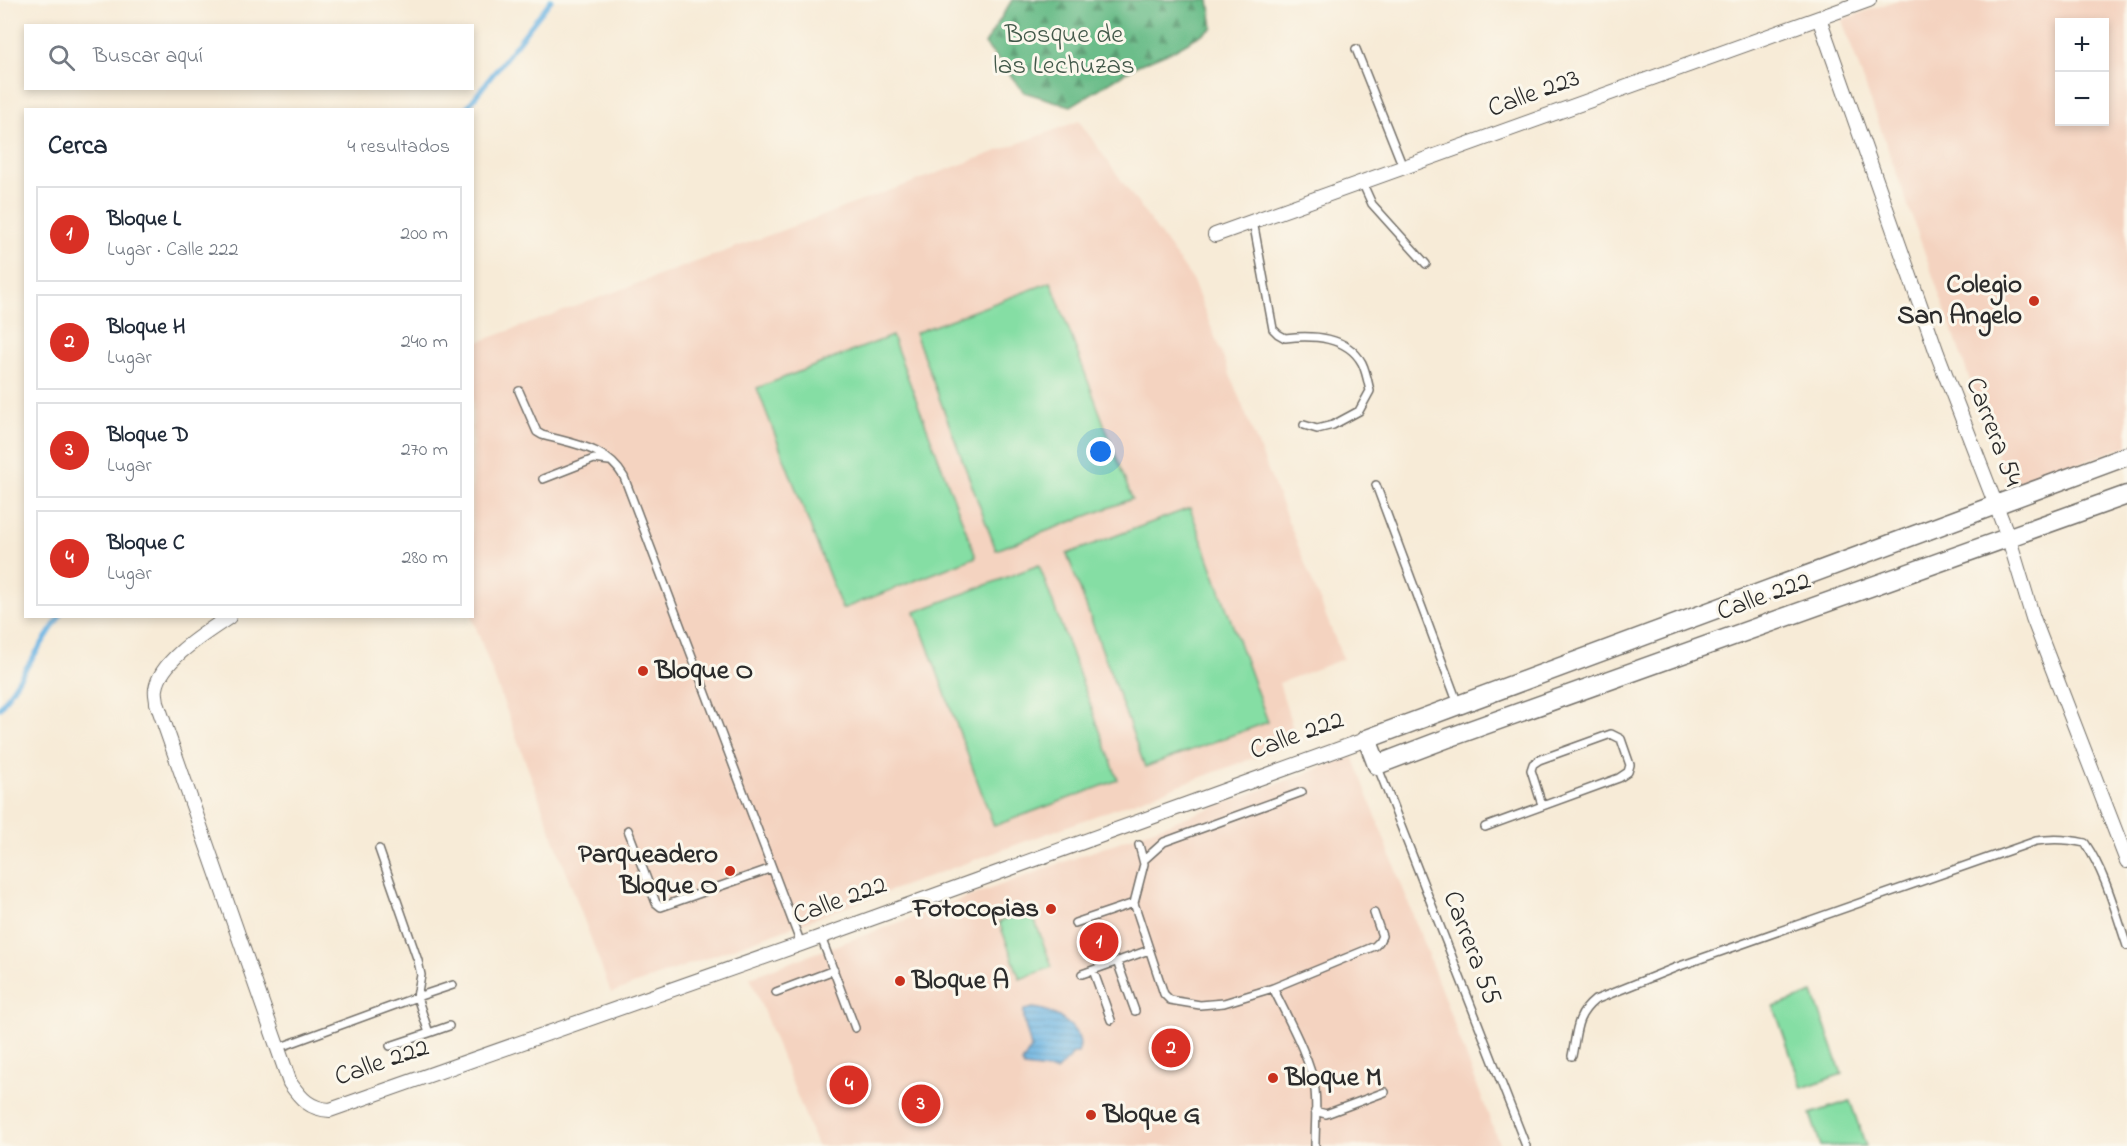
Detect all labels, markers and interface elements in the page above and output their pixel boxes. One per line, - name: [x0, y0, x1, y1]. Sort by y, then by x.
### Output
- park label: Bosque de las Lechuzas: [993, 16, 1135, 86]
- map controls: [2055, 18, 2109, 126]
- button: +: [2055, 18, 2109, 72]
- search box: [24, 24, 474, 90]
- icon: search: [45, 41, 78, 74]
- text: Buscar aquí: [93, 41, 203, 73]
- street label: Calle 223: [1483, 59, 1585, 129]
- button: −: [2055, 72, 2109, 126]
- text: Cerca: [48, 128, 108, 166]
- text: 4 resultados: [347, 133, 450, 162]
- text: Bloque L: [107, 204, 181, 236]
- text: 1: [66, 220, 73, 249]
- text: 200 m: [400, 220, 448, 249]
- text: Lugar · Calle 222: [107, 236, 238, 265]
- place label: Colegio San Angelo: [1897, 266, 2022, 337]
- marker: Colegio San Angelo: [2027, 294, 2041, 308]
- text: Bloque H: [107, 312, 185, 344]
- text: 2: [65, 328, 74, 357]
- text: 240 m: [401, 328, 448, 357]
- text: Lugar: [107, 344, 152, 373]
- street label: Carrera 54: [1954, 372, 2032, 492]
- text: Bloque D: [107, 420, 189, 452]
- text: 3: [65, 436, 74, 465]
- text: 270 m: [401, 436, 448, 465]
- your location: [1086, 437, 1115, 466]
- text: Lugar: [107, 452, 152, 481]
- text: Bloque C: [107, 528, 185, 560]
- text: 4: [65, 544, 74, 573]
- text: 280 m: [401, 544, 448, 573]
- text: Lugar: [107, 560, 152, 589]
- street label: Calle 222: [1711, 562, 1817, 632]
- place label: Bloque O: [653, 652, 753, 691]
- marker: Bloque O: [636, 664, 650, 678]
- street label: Calle 222: [1244, 701, 1350, 771]
- place label: Parqueadero Bloque O: [578, 836, 718, 906]
- marker: Parqueadero Bloque O: [723, 864, 737, 878]
- street label: Calle 222: [787, 866, 893, 936]
- street label: Carrera 55: [1432, 886, 1510, 1010]
- place label: Fotocopias: [911, 890, 1039, 929]
- marker: Fotocopias: [1044, 902, 1058, 916]
- pin: 1: [1080, 920, 1118, 964]
- place label: Bloque A: [910, 962, 1009, 1001]
- marker: Bloque A: [893, 974, 907, 988]
- pin: 2: [1152, 1026, 1190, 1070]
- street label: Calle 222: [330, 1029, 434, 1097]
- place label: Bloque M: [1283, 1059, 1382, 1098]
- pin: 4: [830, 1062, 868, 1108]
- marker: Bloque M: [1266, 1071, 1280, 1085]
- pin: 3: [902, 1082, 940, 1126]
- place label: Bloque G: [1101, 1096, 1201, 1135]
- marker: Bloque G: [1084, 1108, 1098, 1122]

